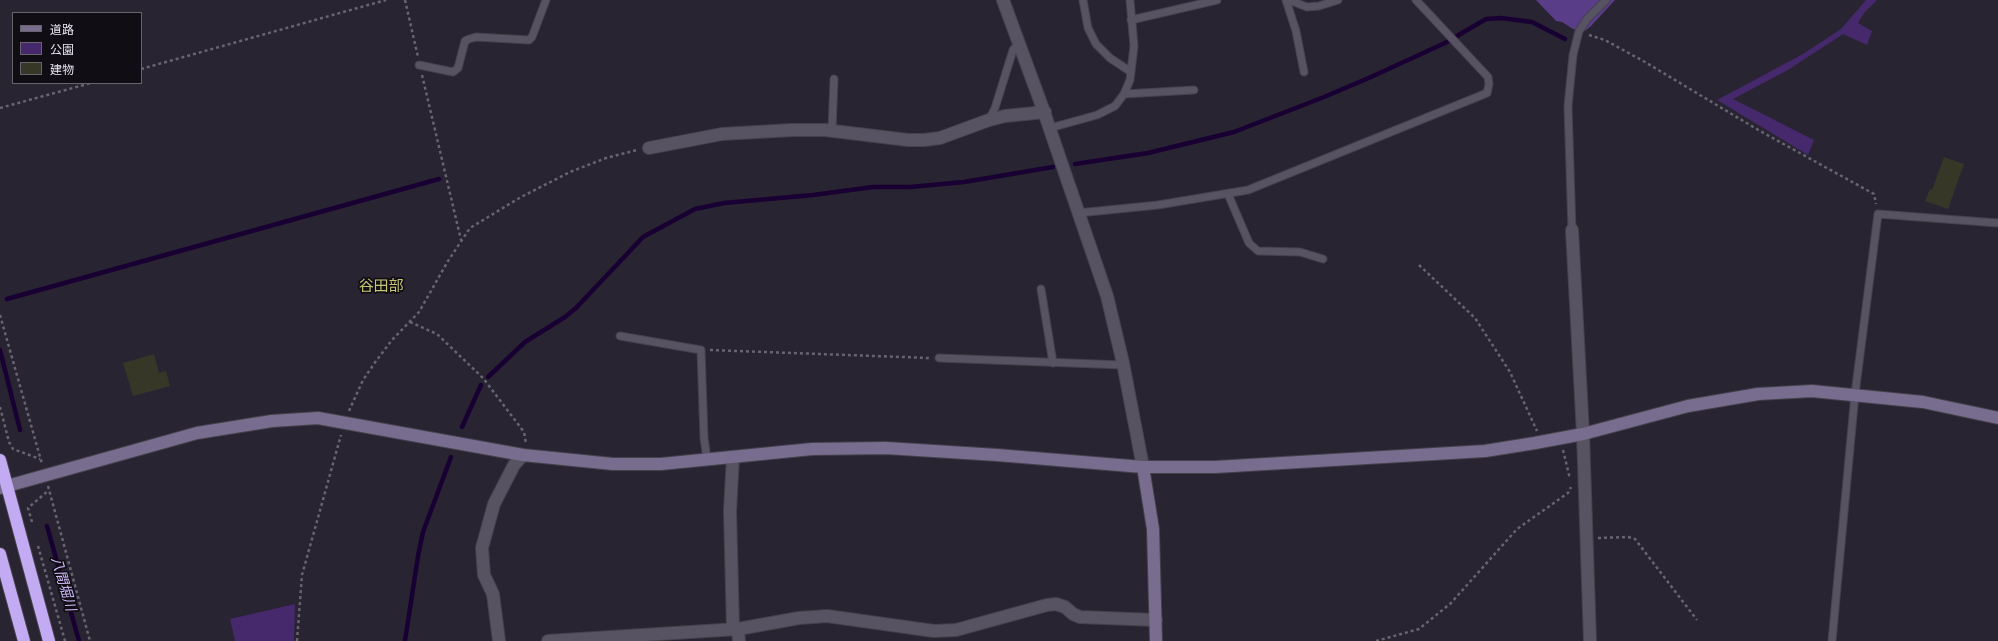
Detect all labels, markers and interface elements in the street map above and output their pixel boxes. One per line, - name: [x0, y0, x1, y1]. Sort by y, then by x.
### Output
- legend: [12, 12, 142, 84]
- text: 道路: [50, 22, 74, 37]
- text: 公園: [50, 42, 74, 57]
- text: 建物: [50, 62, 74, 77]
- district label: 谷田部: [359, 278, 403, 296]
- water label: 八間堀川: [47, 555, 79, 613]

